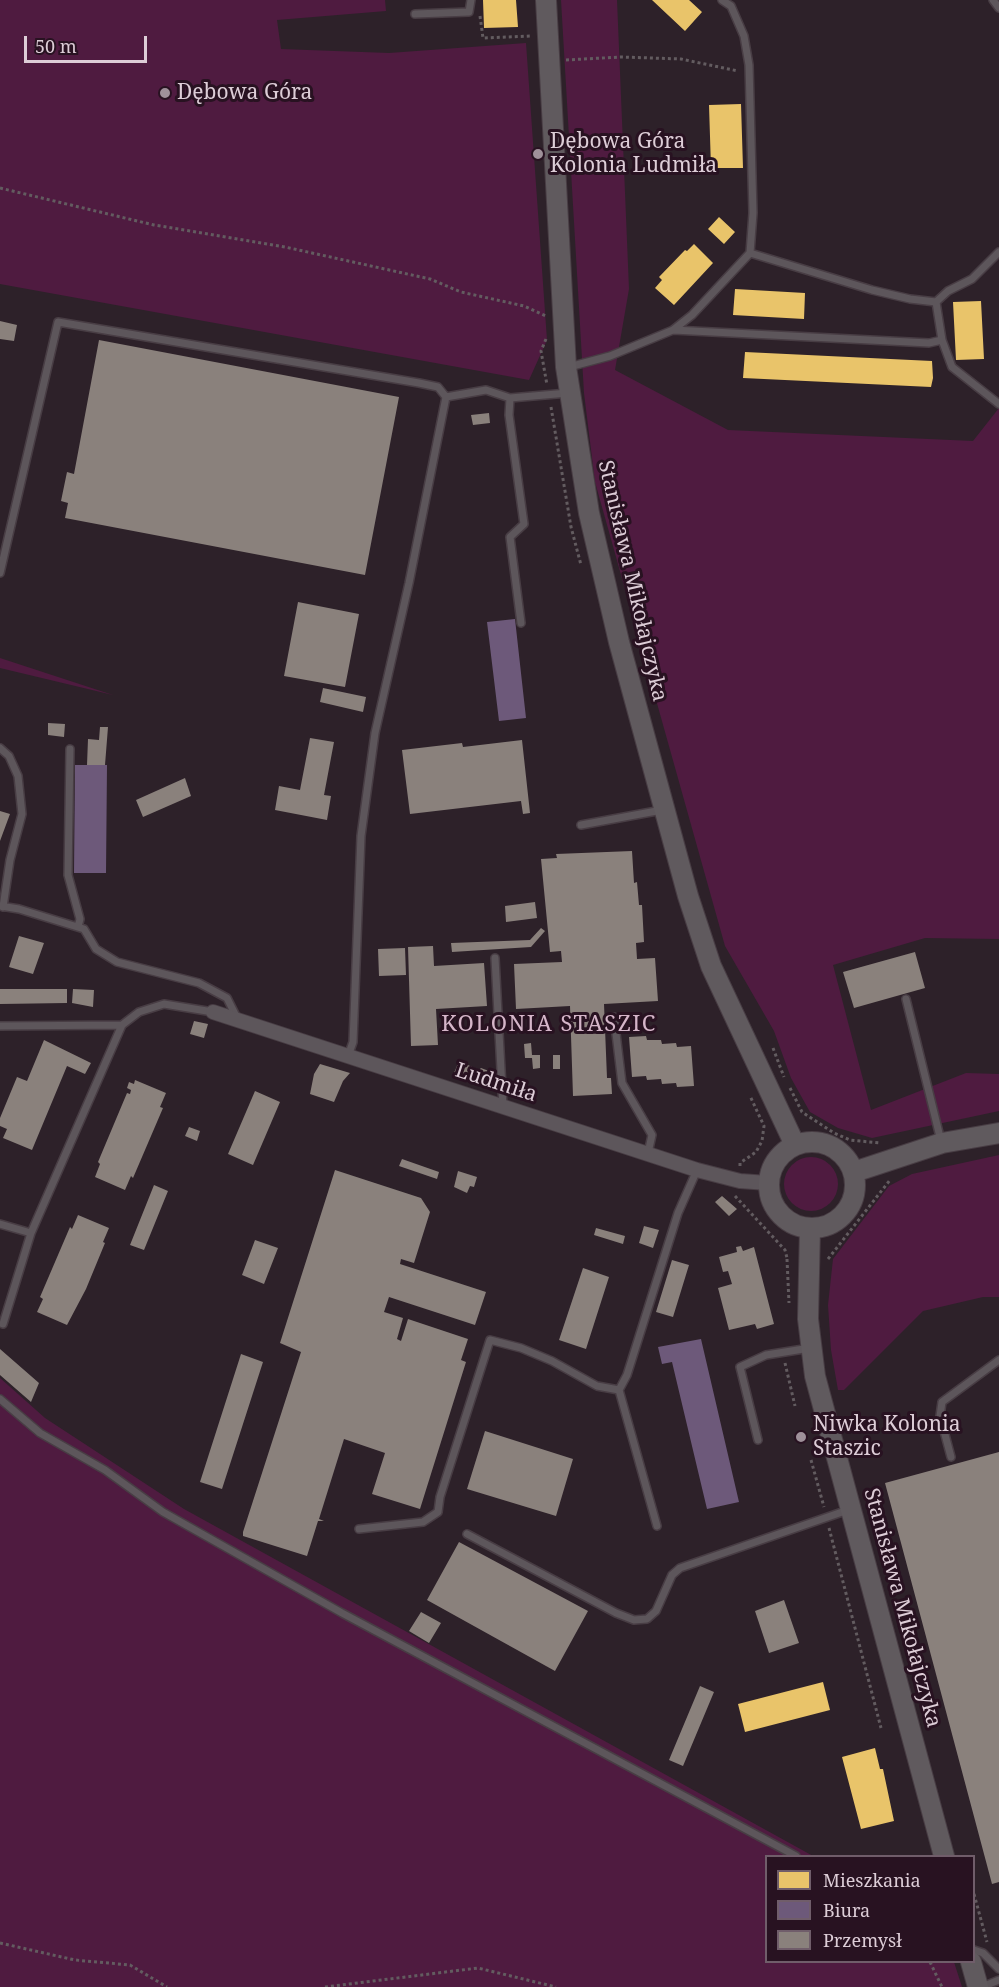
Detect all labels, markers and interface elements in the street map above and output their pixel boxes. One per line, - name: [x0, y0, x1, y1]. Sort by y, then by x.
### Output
- scale bar: [27, 24, 150, 62]
- text: 50 m: [35, 34, 77, 58]
- place label: Dębowa Góra: [177, 80, 312, 106]
- marker: Dębowa Góra: [158, 86, 172, 100]
- place label: Dębowa Góra Kolonia Ludmiła: [550, 129, 717, 179]
- marker: Dębowa Góra Kolonia Ludmiła: [531, 147, 545, 161]
- street label: Stanisława Mikołajczyka: [592, 458, 672, 704]
- district label: KOLONIA STASZIC: [441, 1012, 657, 1038]
- street label: Ludmiła: [452, 1058, 540, 1108]
- place label: Niwka Kolonia Staszic: [813, 1412, 961, 1462]
- marker: Niwka Kolonia Staszic: [794, 1430, 808, 1444]
- street label: Stanisława Mikołajczyka: [858, 1486, 946, 1730]
- legend: [765, 1855, 975, 1963]
- text: Mieszkania: [823, 1868, 921, 1892]
- text: Biura: [823, 1898, 870, 1922]
- text: Przemysł: [823, 1928, 902, 1952]

